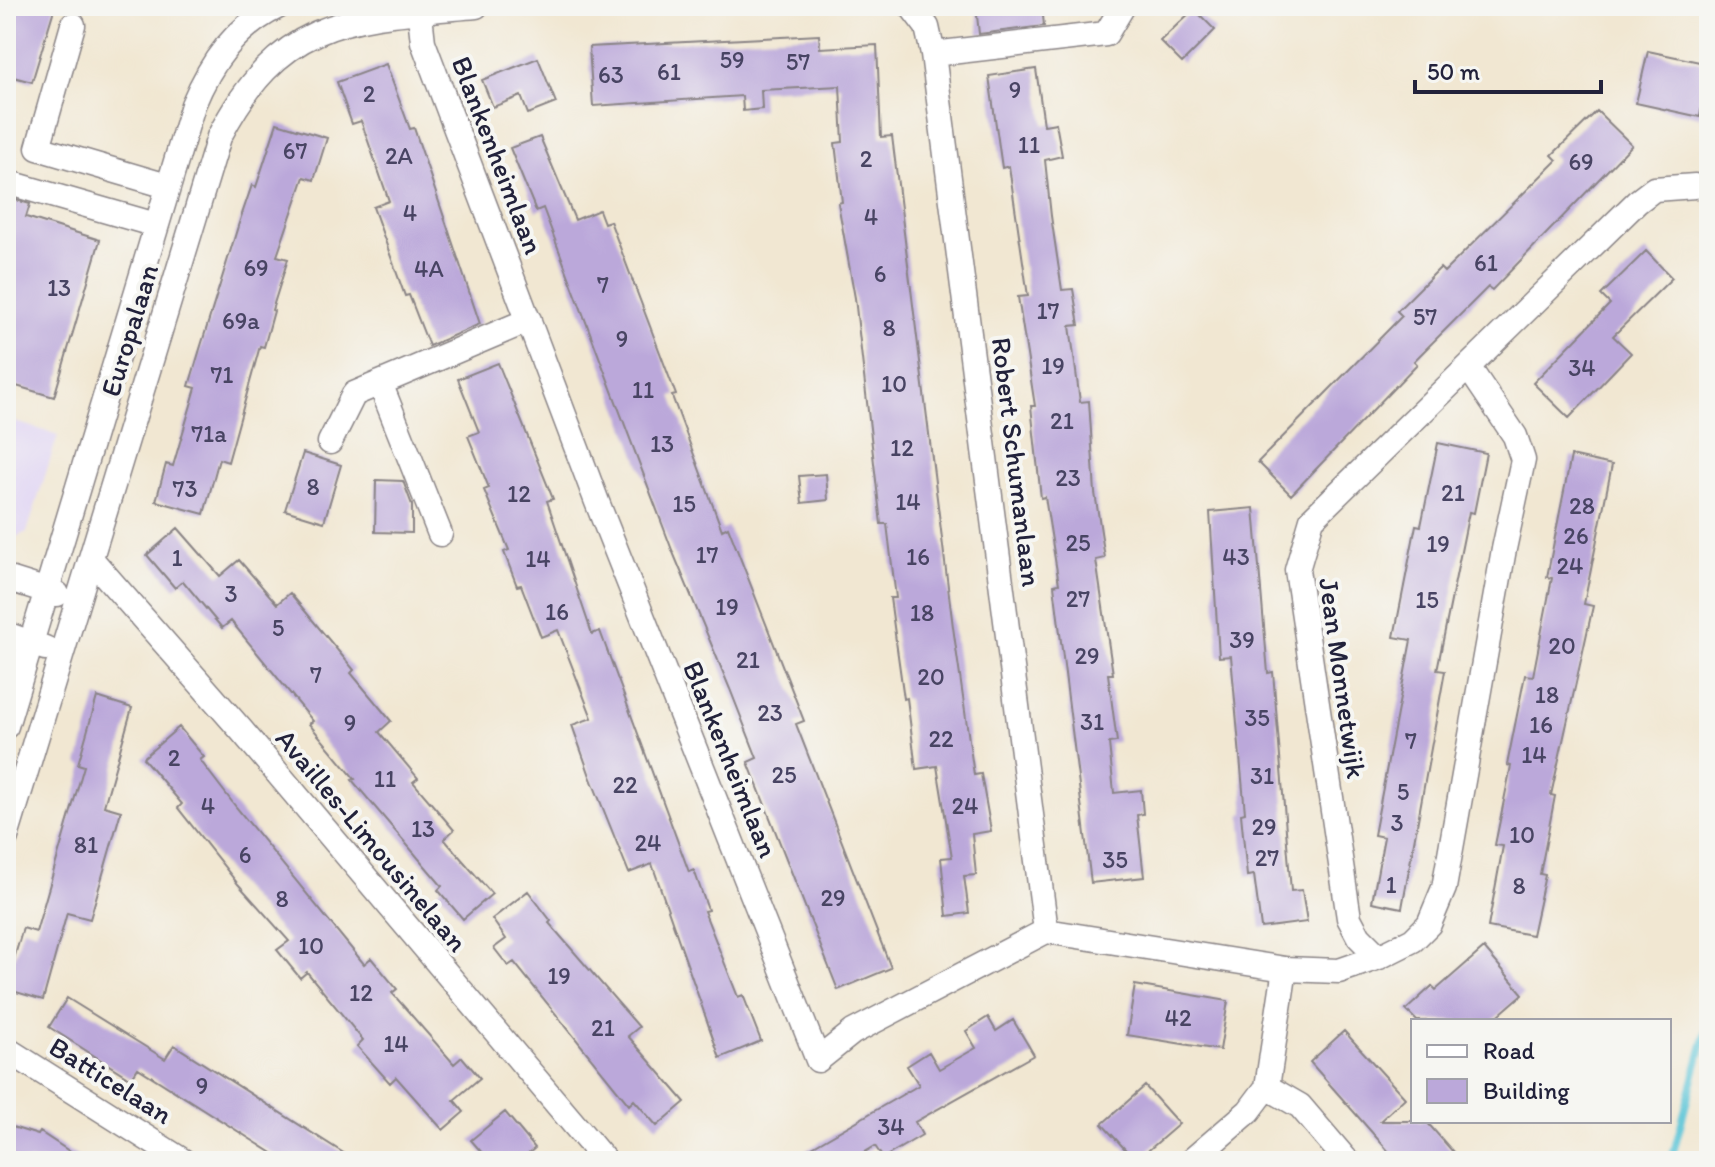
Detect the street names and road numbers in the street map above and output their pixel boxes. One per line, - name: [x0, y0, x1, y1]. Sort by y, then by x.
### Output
- street label: Blankenheimlaan: [445, 51, 551, 259]
- street label: Europalaan: [93, 260, 165, 400]
- street label: Robert Schumanlaan: [985, 335, 1049, 589]
- street label: Jean Monnetwijk: [1312, 576, 1374, 781]
- street label: Blankenheimlaan: [676, 656, 786, 862]
- street label: Availles-Limousinelaan: [269, 722, 475, 958]
- street label: Batticelaan: [43, 1029, 179, 1131]

